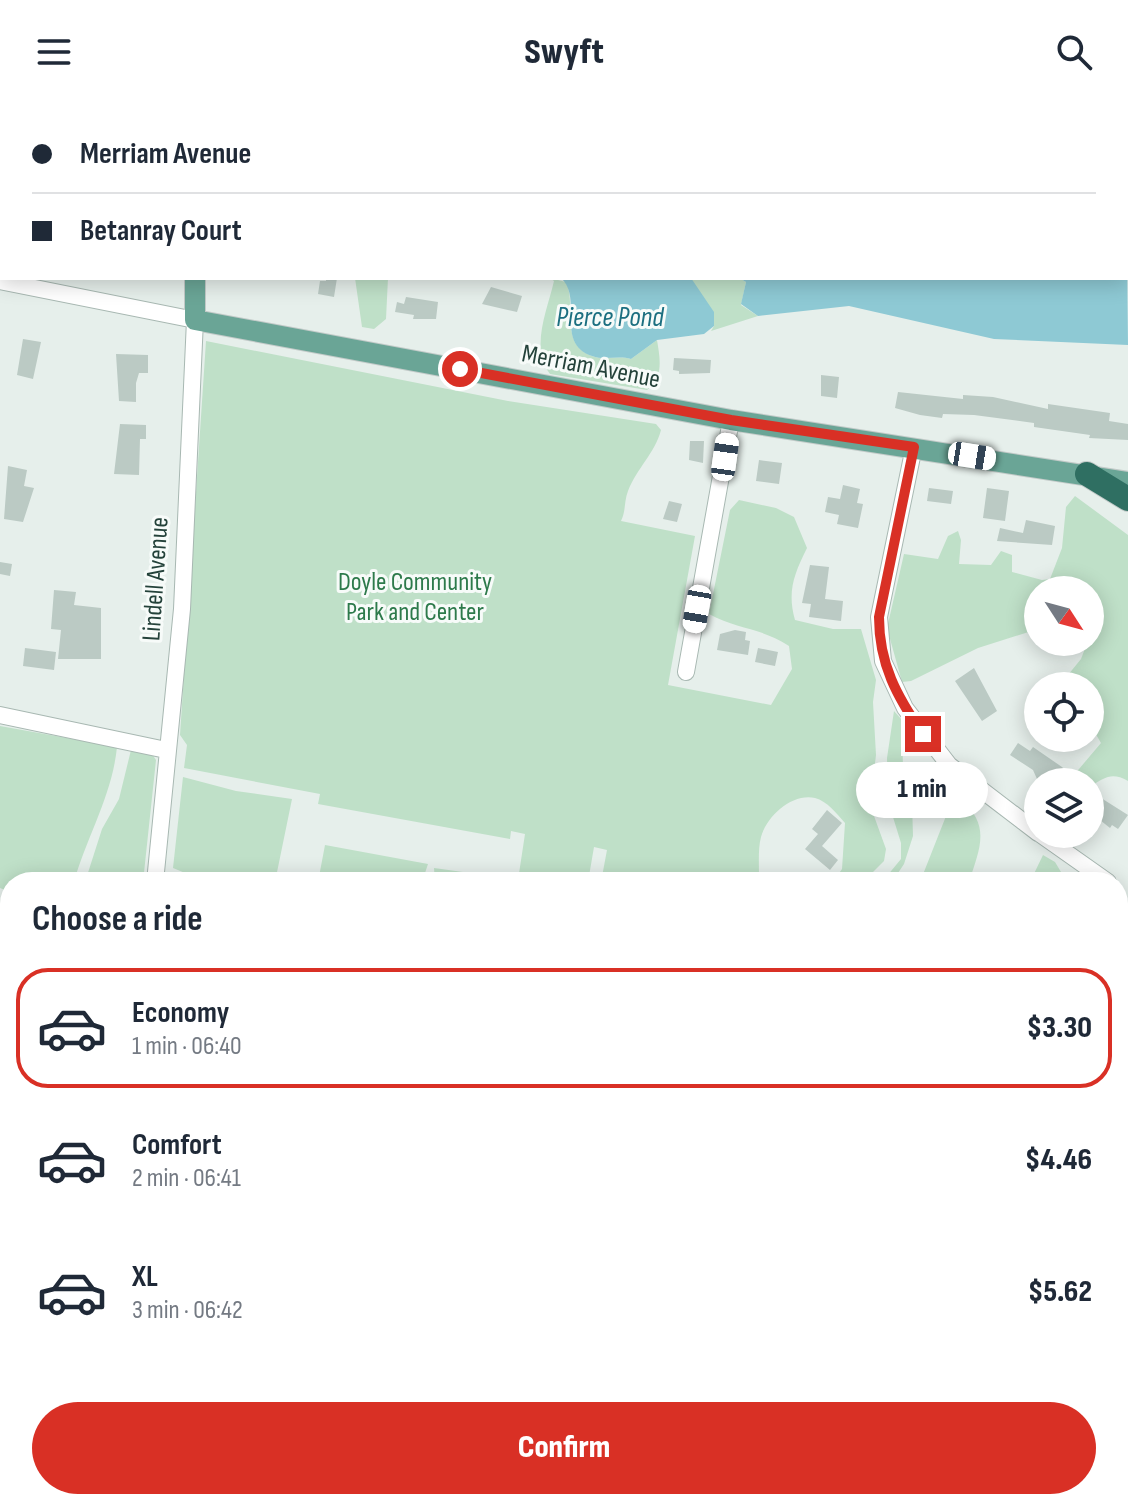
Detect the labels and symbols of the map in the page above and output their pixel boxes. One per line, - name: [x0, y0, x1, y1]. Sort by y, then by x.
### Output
- water label: Pierce Pond: [556, 301, 665, 334]
- street label: Merriam Avenue: [519, 338, 663, 396]
- route start: [442, 351, 478, 387]
- car: [710, 432, 740, 482]
- car: [946, 440, 998, 472]
- street label: Lindell Avenue: [136, 516, 176, 642]
- park label: Doyle Community Park and Center: [338, 567, 492, 628]
- north arrow: [1024, 576, 1104, 656]
- car: [681, 583, 713, 635]
- route end: [905, 716, 941, 752]
- callout: 1 min: [857, 762, 989, 818]

